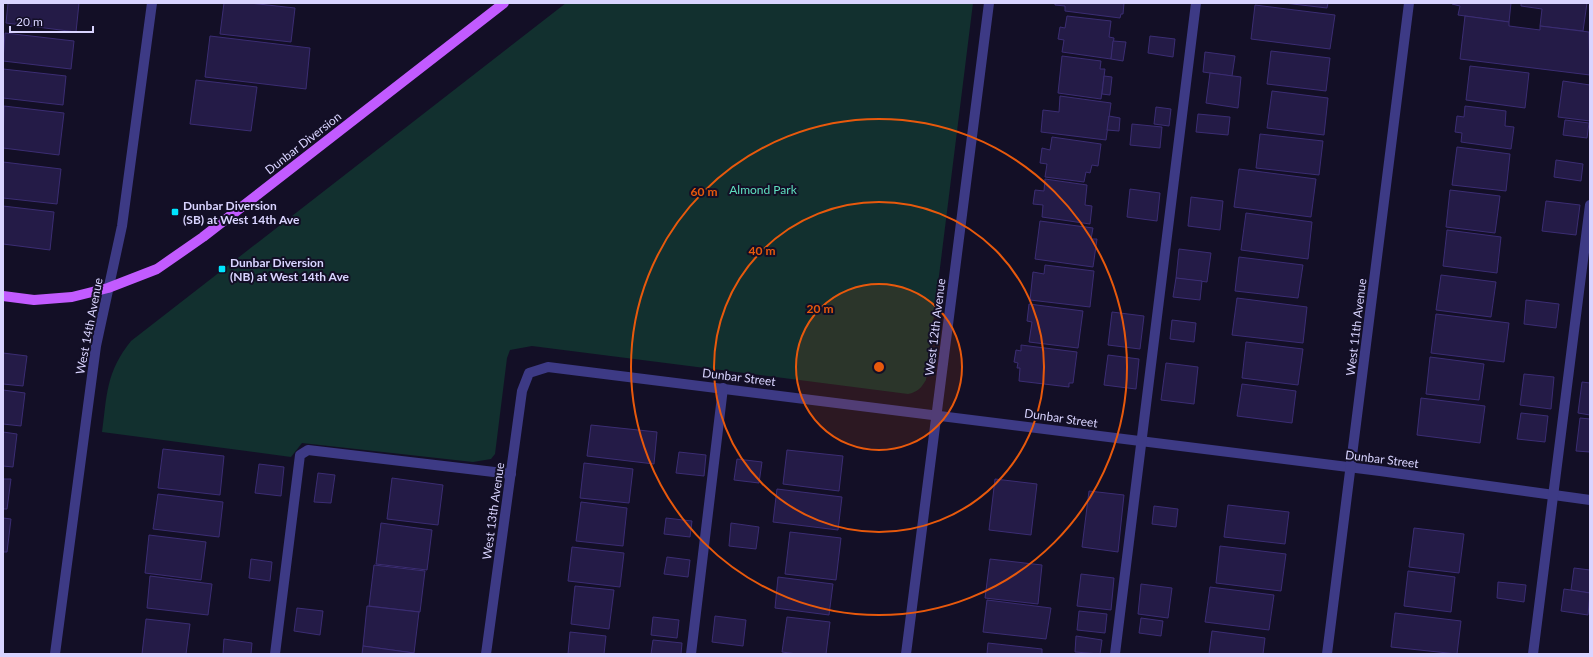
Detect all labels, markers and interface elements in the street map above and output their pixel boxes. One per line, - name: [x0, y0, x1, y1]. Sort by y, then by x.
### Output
- scale bar: [10, 8, 93, 34]
- text: 20 m: [16, 14, 43, 29]
- street label: Dunbar Diversion: [262, 109, 344, 177]
- park label: Almond Park: [729, 182, 798, 197]
- text: 60 m: [691, 184, 717, 199]
- place label: Dunbar Diversion (SB) at West 14th Ave: [183, 198, 300, 227]
- marker: Dunbar Diversion (SB) at West 14th Ave: [170, 207, 180, 217]
- text: 40 m: [749, 243, 775, 258]
- place label: Dunbar Diversion (NB) at West 14th Ave: [230, 255, 350, 284]
- marker: Dunbar Diversion (NB) at West 14th Ave: [217, 264, 227, 274]
- street label: West 14th Avenue: [72, 276, 106, 376]
- street label: West 12th Avenue: [922, 277, 948, 377]
- street label: West 11th Avenue: [1343, 277, 1369, 377]
- text: 20 m: [807, 301, 833, 316]
- centre of rings: [872, 360, 886, 374]
- street label: Dunbar Street: [701, 365, 777, 389]
- street label: Dunbar Street: [1023, 405, 1099, 431]
- street label: Dunbar Street: [1344, 447, 1420, 471]
- street label: West 13th Avenue: [479, 461, 507, 561]

